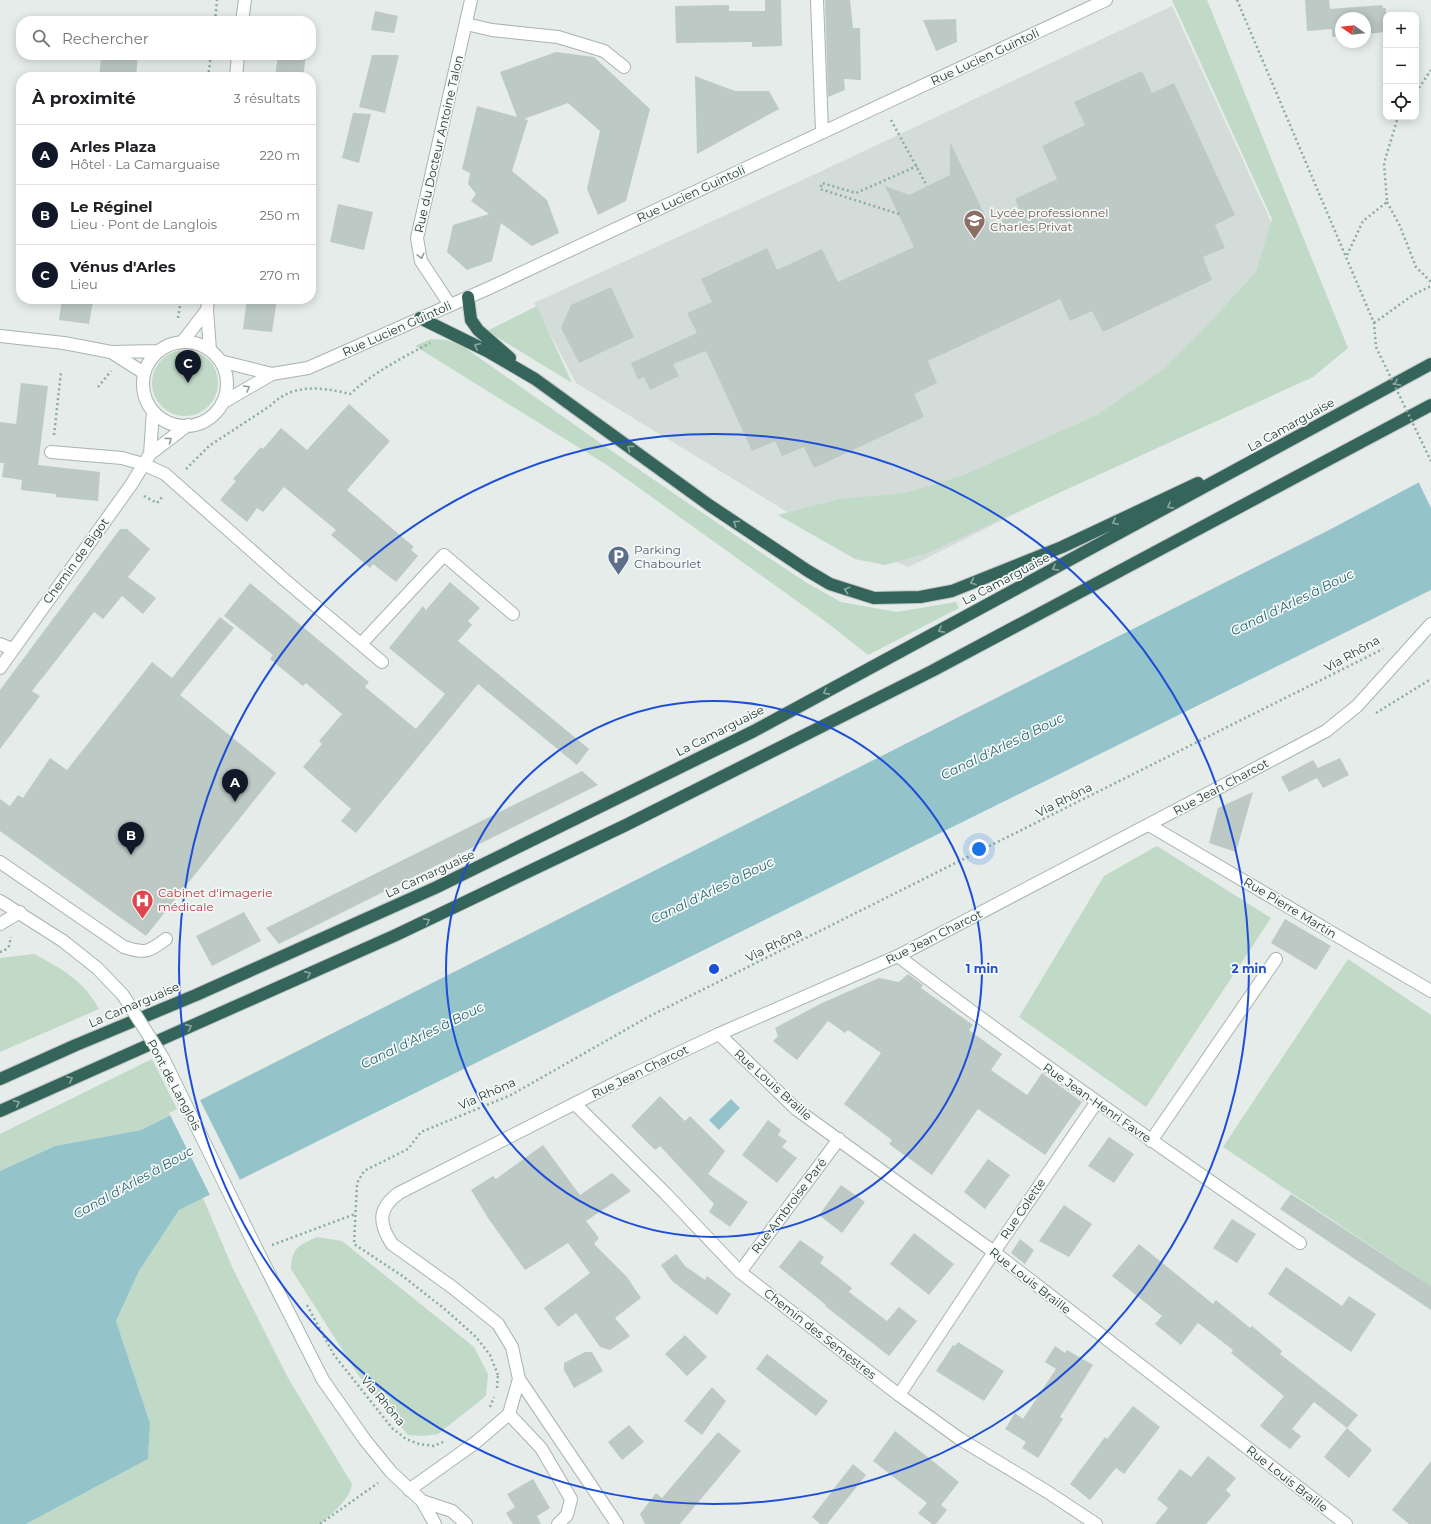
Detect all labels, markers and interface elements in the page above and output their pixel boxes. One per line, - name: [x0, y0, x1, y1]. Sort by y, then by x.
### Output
- north arrow: [1335, 12, 1371, 48]
- map controls: [1383, 12, 1419, 120]
- button: +: [1383, 12, 1419, 48]
- search box: [16, 16, 316, 60]
- street label: Rue Lucien Guintoli: [928, 25, 1041, 88]
- icon: search: [30, 27, 52, 49]
- text: Rechercher: [62, 29, 149, 48]
- button: −: [1383, 48, 1419, 84]
- street label: Rue du Docteur Antoine Talon: [411, 54, 466, 234]
- button: locate: [1383, 84, 1419, 120]
- text: À proximité: [32, 88, 136, 108]
- text: 3 résultats: [234, 90, 300, 106]
- text: Arles Plaza: [70, 137, 156, 156]
- text: A: [40, 147, 50, 163]
- text: 220 m: [259, 147, 300, 163]
- text: Hôtel · La Camarguaise: [70, 156, 220, 172]
- street label: Rue Lucien Guintoli: [634, 162, 747, 225]
- text: Le Réginel: [70, 197, 153, 216]
- place label: Lycée professionnel Charles Privat: [990, 205, 1108, 234]
- text: B: [40, 207, 50, 223]
- text: 250 m: [259, 207, 300, 223]
- school or university icon: Lycée professionnel Charles Privat: [962, 207, 988, 240]
- text: Lieu · Pont de Langlois: [70, 216, 217, 232]
- one-way arrow: [416, 253, 424, 260]
- text: Vénus d'Arles: [70, 257, 176, 276]
- text: C: [40, 267, 50, 283]
- text: 270 m: [259, 267, 300, 283]
- text: Lieu: [70, 276, 98, 292]
- street label: Rue Lucien Guintoli: [340, 298, 454, 359]
- one-way arrow: [474, 343, 482, 351]
- pin: C: [175, 350, 201, 383]
- one-way arrow: [1394, 378, 1401, 385]
- one-way arrow: [243, 386, 250, 393]
- street label: La Camarguaise: [1245, 394, 1337, 455]
- one-way arrow: [165, 438, 172, 445]
- one-way arrow: [627, 445, 634, 453]
- one-way arrow: [1166, 502, 1174, 509]
- street label: Chemin de Bigot: [39, 515, 112, 607]
- one-way arrow: [1111, 517, 1119, 525]
- one-way arrow: [733, 520, 740, 528]
- place label: Parking Chabourlet: [634, 542, 702, 571]
- parking icon: Parking Chabourlet: [606, 544, 632, 577]
- street label: La Camarguaise: [959, 549, 1052, 608]
- one-way arrow: [1052, 564, 1059, 571]
- water label: Canal d'Arles à Bouc: [1228, 565, 1357, 639]
- one-way arrow: [970, 578, 977, 586]
- one-way arrow: [843, 586, 850, 595]
- one-way arrow: [938, 626, 945, 633]
- street label: Via Rhôna: [1321, 632, 1382, 675]
- one-way arrow: [823, 687, 831, 694]
- street label: La Camarguaise: [673, 702, 766, 759]
- water label: Canal d'Arles à Bouc: [938, 709, 1067, 783]
- street label: Rue Jean Charcot: [1170, 755, 1271, 818]
- pin: A: [222, 769, 248, 802]
- street label: Via Rhôna: [1033, 779, 1094, 820]
- pin: B: [118, 822, 144, 855]
- your location: [969, 839, 989, 859]
- street label: La Camarguaise: [383, 846, 477, 901]
- water label: Canal d'Arles à Bouc: [648, 853, 777, 927]
- street label: Rue Pierre Martin: [1241, 874, 1339, 941]
- place label: Cabinet d'imagerie médicale: [158, 885, 273, 914]
- hospital icon: Cabinet d'imagerie médicale: [130, 887, 156, 920]
- street label: Rue Jean Charcot: [883, 906, 984, 967]
- one-way arrow: [422, 918, 430, 926]
- street label: Via Rhôna: [743, 924, 804, 965]
- text: 1 min: [966, 961, 998, 976]
- text: 2 min: [1232, 961, 1266, 976]
- centre of rings: [707, 962, 721, 976]
- one-way arrow: [304, 971, 311, 979]
- street label: La Camarguaise: [86, 979, 181, 1030]
- water label: Canal d'Arles à Bouc: [358, 998, 487, 1072]
- one-way arrow: [185, 1024, 193, 1032]
- street label: Pont de Langlois: [144, 1037, 205, 1133]
- street label: Rue Jean Charcot: [589, 1042, 691, 1102]
- street label: Rue Louis Braille: [731, 1046, 815, 1123]
- street label: Rue Jean-Henri Favre: [1040, 1059, 1154, 1146]
- street label: Via Rhôna: [456, 1074, 518, 1113]
- one-way arrow: [66, 1076, 74, 1084]
- one-way arrow: [13, 1100, 21, 1108]
- water label: Canal d'Arles à Bouc: [70, 1142, 197, 1222]
- street label: Rue Ambroise Paré: [748, 1155, 829, 1256]
- street label: Rue Colette: [997, 1176, 1048, 1242]
- street label: Rue Louis Braille: [987, 1244, 1074, 1317]
- street label: Chemin des Semestres: [761, 1285, 880, 1382]
- street label: Via Rhôna: [358, 1372, 409, 1429]
- street label: Rue Louis Braille: [1244, 1442, 1331, 1515]

